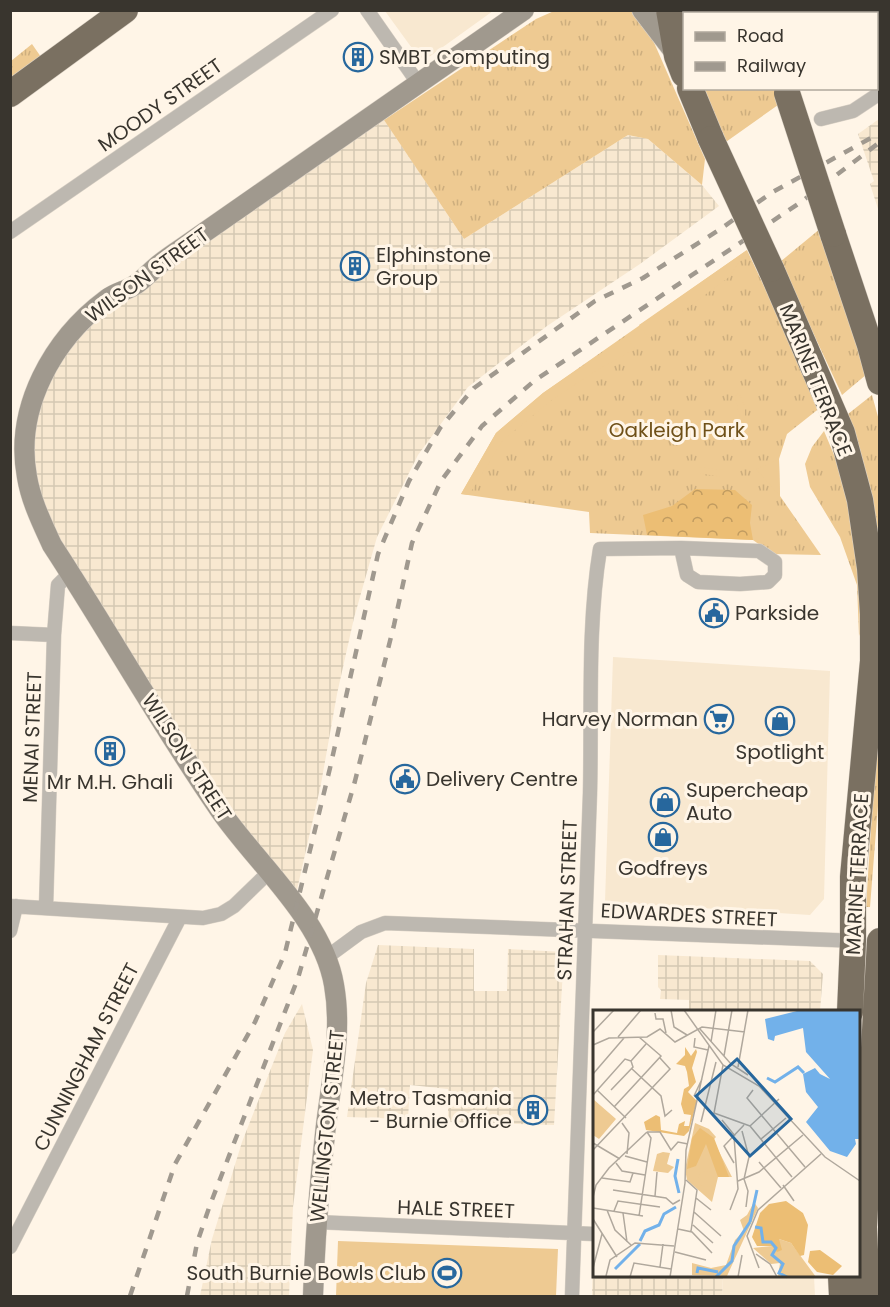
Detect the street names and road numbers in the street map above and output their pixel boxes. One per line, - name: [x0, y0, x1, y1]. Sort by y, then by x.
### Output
- street label: MOODY STREET: [92, 52, 228, 158]
- street label: WILSON STREET: [80, 221, 214, 329]
- street label: MARINE TERRACE: [773, 300, 859, 460]
- street label: MENAI STREET: [16, 671, 48, 803]
- street label: WILSON STREET: [135, 688, 239, 826]
- street label: MARINE TERRACE: [839, 792, 875, 956]
- street label: STRAHAN STREET: [550, 819, 584, 981]
- street label: EDWARDES STREET: [600, 896, 778, 934]
- street label: CUNNINGHAM STREET: [26, 958, 146, 1156]
- street label: WELLINGTON STREET: [303, 1028, 351, 1224]
- street label: HALE STREET: [397, 1193, 515, 1225]

